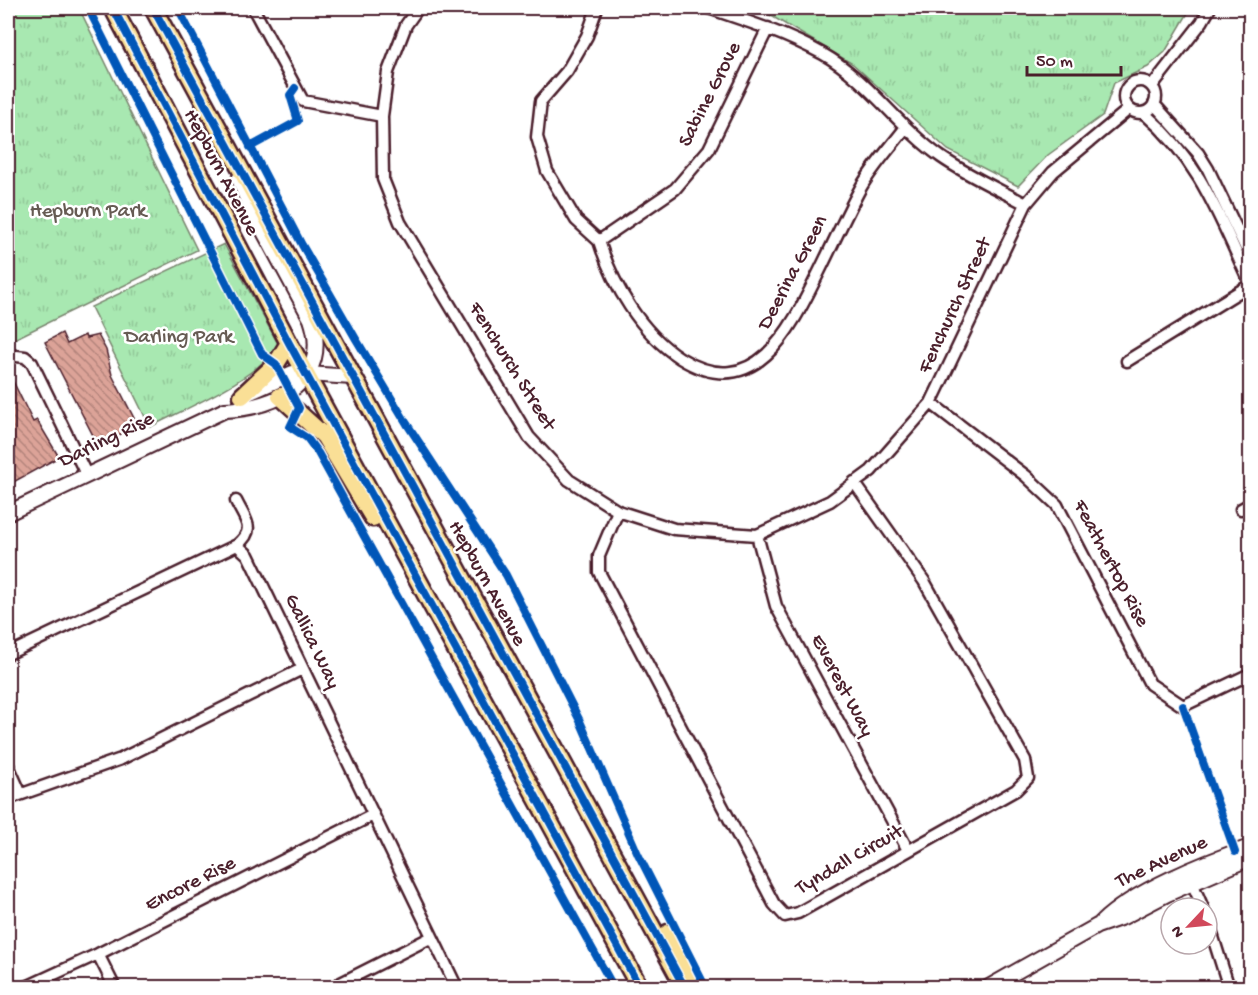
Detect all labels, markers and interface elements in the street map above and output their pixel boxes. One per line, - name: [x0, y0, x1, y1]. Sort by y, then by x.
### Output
- street label: Sabine Grove: [674, 37, 749, 152]
- scale bar: [1027, 39, 1122, 77]
- text: 50 m: [1036, 52, 1073, 73]
- street label: Hepburn Avenue: [176, 105, 264, 242]
- park label: Hepburn Park: [30, 200, 149, 225]
- street label: Deerina Green: [752, 211, 835, 336]
- street label: Fenchurch Street: [913, 232, 999, 379]
- street label: Fenchurch Street: [461, 297, 562, 438]
- park label: Darling Park: [123, 326, 236, 351]
- street label: Darling Rise: [53, 407, 160, 476]
- street label: Feathertop Rise: [1066, 495, 1155, 633]
- street label: Hepburn Avenue: [441, 517, 531, 652]
- street label: Gallica Way: [277, 591, 345, 693]
- street label: Everest Way: [804, 630, 878, 742]
- street label: Tyndall Circuit: [791, 819, 910, 902]
- street label: The Avenue: [1111, 830, 1213, 896]
- street label: Encore Rise: [141, 851, 242, 918]
- north arrow: [1159, 896, 1219, 956]
- text: N: [1168, 922, 1189, 940]

